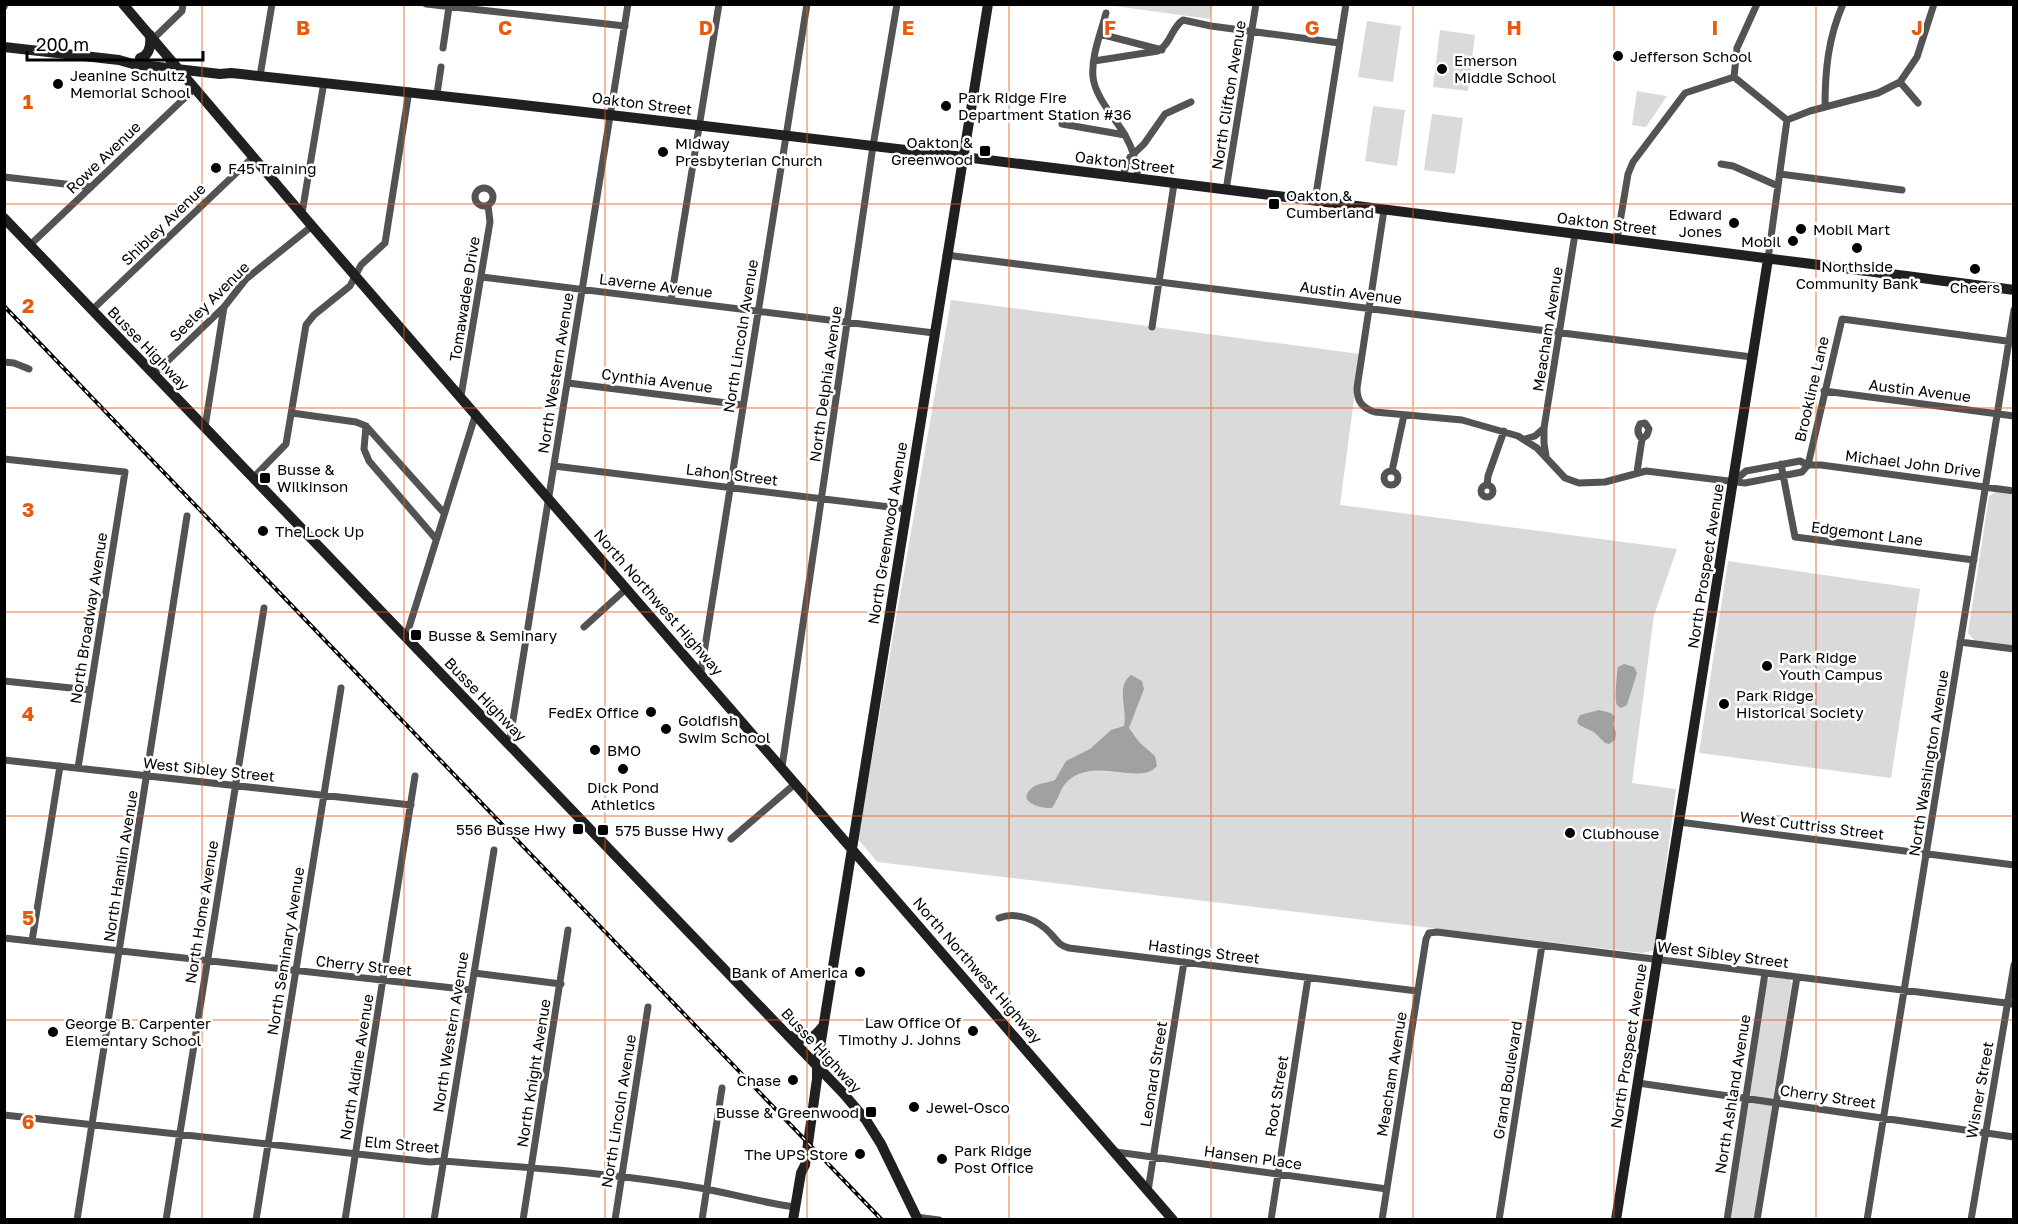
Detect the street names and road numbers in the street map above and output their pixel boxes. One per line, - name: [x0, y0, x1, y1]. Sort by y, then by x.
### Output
- street label: North Clifton Avenue: [1207, 19, 1249, 171]
- street label: Oakton Street: [591, 88, 693, 118]
- street label: Rowe Avenue: [62, 117, 144, 197]
- street label: Oakton Street: [1074, 147, 1176, 177]
- street label: Shibley Avenue: [117, 179, 209, 269]
- street label: Oakton Street: [1556, 208, 1658, 238]
- street label: Tomawadee Drive: [445, 235, 483, 363]
- street label: Seeley Avenue: [165, 257, 253, 345]
- street label: North Lincoln Avenue: [719, 258, 761, 414]
- street label: Meacham Avenue: [1528, 265, 1566, 393]
- street label: Laverne Avenue: [598, 269, 714, 301]
- street label: Austin Avenue: [1299, 277, 1403, 307]
- street label: North Western Avenue: [533, 291, 577, 455]
- street label: Busse Highway: [104, 302, 194, 394]
- street label: North Delphia Avenue: [805, 305, 845, 463]
- street label: Brookline Lane: [1790, 334, 1832, 444]
- street label: Cynthia Avenue: [600, 364, 714, 396]
- street label: Austin Avenue: [1868, 375, 1972, 405]
- street label: North Greenwood Avenue: [864, 440, 910, 625]
- street label: Michael John Drive: [1844, 446, 1982, 480]
- street label: Lahon Street: [685, 459, 779, 489]
- street label: North Prospect Avenue: [1683, 482, 1727, 650]
- street label: Edgemont Lane: [1810, 517, 1924, 549]
- street label: North Northwest Highway: [591, 525, 728, 679]
- street label: North Broadway Avenue: [66, 531, 110, 705]
- street label: Busse Highway: [441, 653, 531, 745]
- street label: North Washington Avenue: [1904, 668, 1952, 857]
- street label: West Sibley Street: [142, 753, 276, 785]
- street label: North Hamlin Avenue: [99, 789, 141, 943]
- street label: West Cuttriss Street: [1739, 807, 1885, 843]
- street label: North Home Avenue: [181, 839, 221, 985]
- street label: North Seminary Avenue: [263, 865, 307, 1036]
- street label: North Northwest Highway: [910, 893, 1047, 1047]
- street label: Hastings Street: [1147, 935, 1261, 967]
- street label: West Sibley Street: [1656, 937, 1790, 971]
- street label: North Western Avenue: [428, 950, 472, 1114]
- street label: Cherry Street: [315, 951, 413, 979]
- street label: North Prospect Avenue: [1606, 962, 1650, 1130]
- street label: North Aldine Avenue: [336, 992, 376, 1141]
- street label: North Knight Avenue: [512, 997, 554, 1149]
- street label: Busse Highway: [778, 1004, 866, 1097]
- street label: Meacham Avenue: [1372, 1010, 1410, 1138]
- street label: North Ashland Avenue: [1711, 1013, 1754, 1175]
- street label: Leonard Street: [1136, 1020, 1170, 1128]
- street label: Grand Boulevard: [1489, 1020, 1525, 1140]
- street label: North Lincoln Avenue: [597, 1033, 639, 1189]
- street label: Wisner Street: [1962, 1040, 1996, 1140]
- street label: Root Street: [1261, 1054, 1291, 1138]
- street label: Cherry Street: [1779, 1080, 1877, 1112]
- street label: Elm Street: [364, 1132, 440, 1156]
- street label: Hansen Place: [1203, 1141, 1303, 1173]

